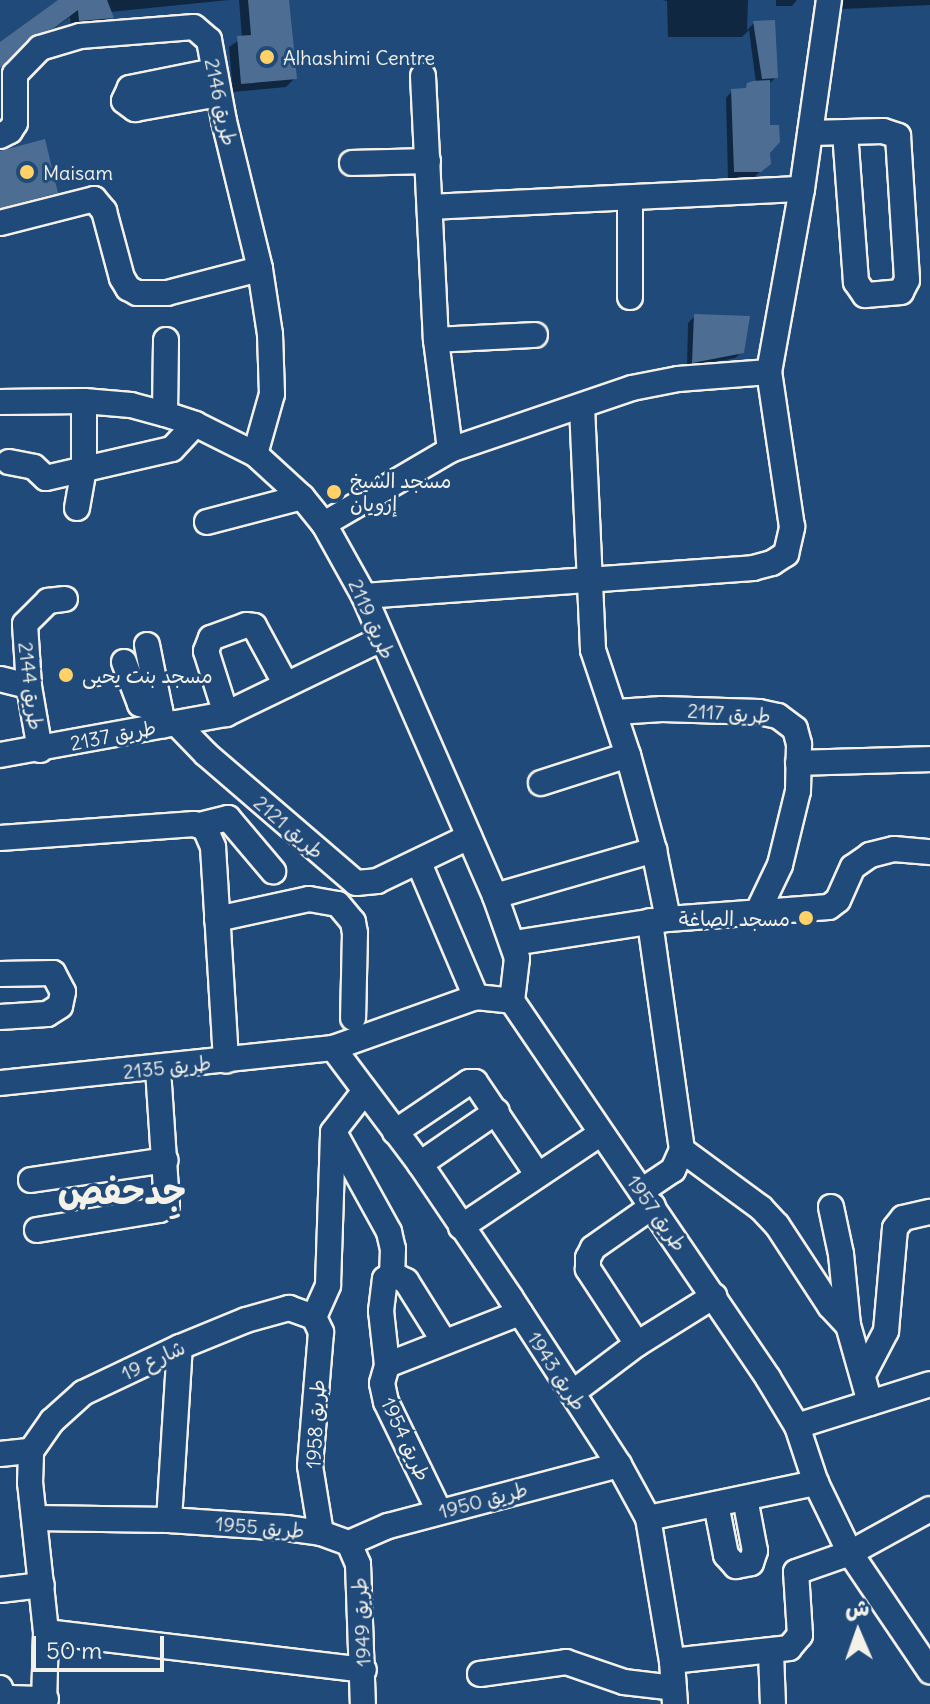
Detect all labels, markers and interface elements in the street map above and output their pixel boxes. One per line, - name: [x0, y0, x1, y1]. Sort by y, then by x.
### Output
- place label: Alhashimi Centre: [283, 45, 435, 69]
- marker: Alhashimi Centre: [258, 48, 276, 66]
- street label: طريق 2146: [200, 56, 242, 148]
- place label: Maisam: [43, 160, 113, 184]
- marker: Maisam: [18, 163, 36, 181]
- place label: مسجد الشيخ إرويان: [350, 468, 451, 515]
- marker: مسجد الشيخ إرويان: [325, 483, 343, 501]
- street label: طريق 2119: [344, 575, 400, 663]
- street label: طريق 2144: [14, 640, 48, 732]
- place label: مسجد بنت يحيى: [82, 663, 213, 687]
- marker: مسجد بنت يحيى: [57, 666, 75, 684]
- street label: طريق 2117: [687, 698, 771, 728]
- street label: طريق 2137: [68, 715, 158, 755]
- street label: طريق 2121: [249, 790, 329, 864]
- place label: مسجد الصاغة: [679, 906, 790, 930]
- marker: مسجد الصاغة: [797, 909, 815, 927]
- street label: طريق 2135: [122, 1050, 212, 1084]
- district label: جِدحفص: [58, 1170, 186, 1214]
- street label: طريق 1957: [622, 1170, 692, 1256]
- street label: طريق 1943: [523, 1327, 591, 1415]
- street label: شارع 19: [117, 1335, 189, 1385]
- street label: طريق 1958: [301, 1379, 329, 1469]
- street label: طريق 1954: [376, 1393, 436, 1485]
- street label: طريق 1950: [436, 1477, 530, 1523]
- street label: طريق 1955: [215, 1511, 305, 1543]
- street label: طريق 1949: [347, 1577, 375, 1667]
- north arrow: [818, 1592, 898, 1672]
- text: ش: [845, 1594, 870, 1622]
- scale bar: [36, 1620, 168, 1670]
- text: 50 m: [46, 1635, 102, 1665]

